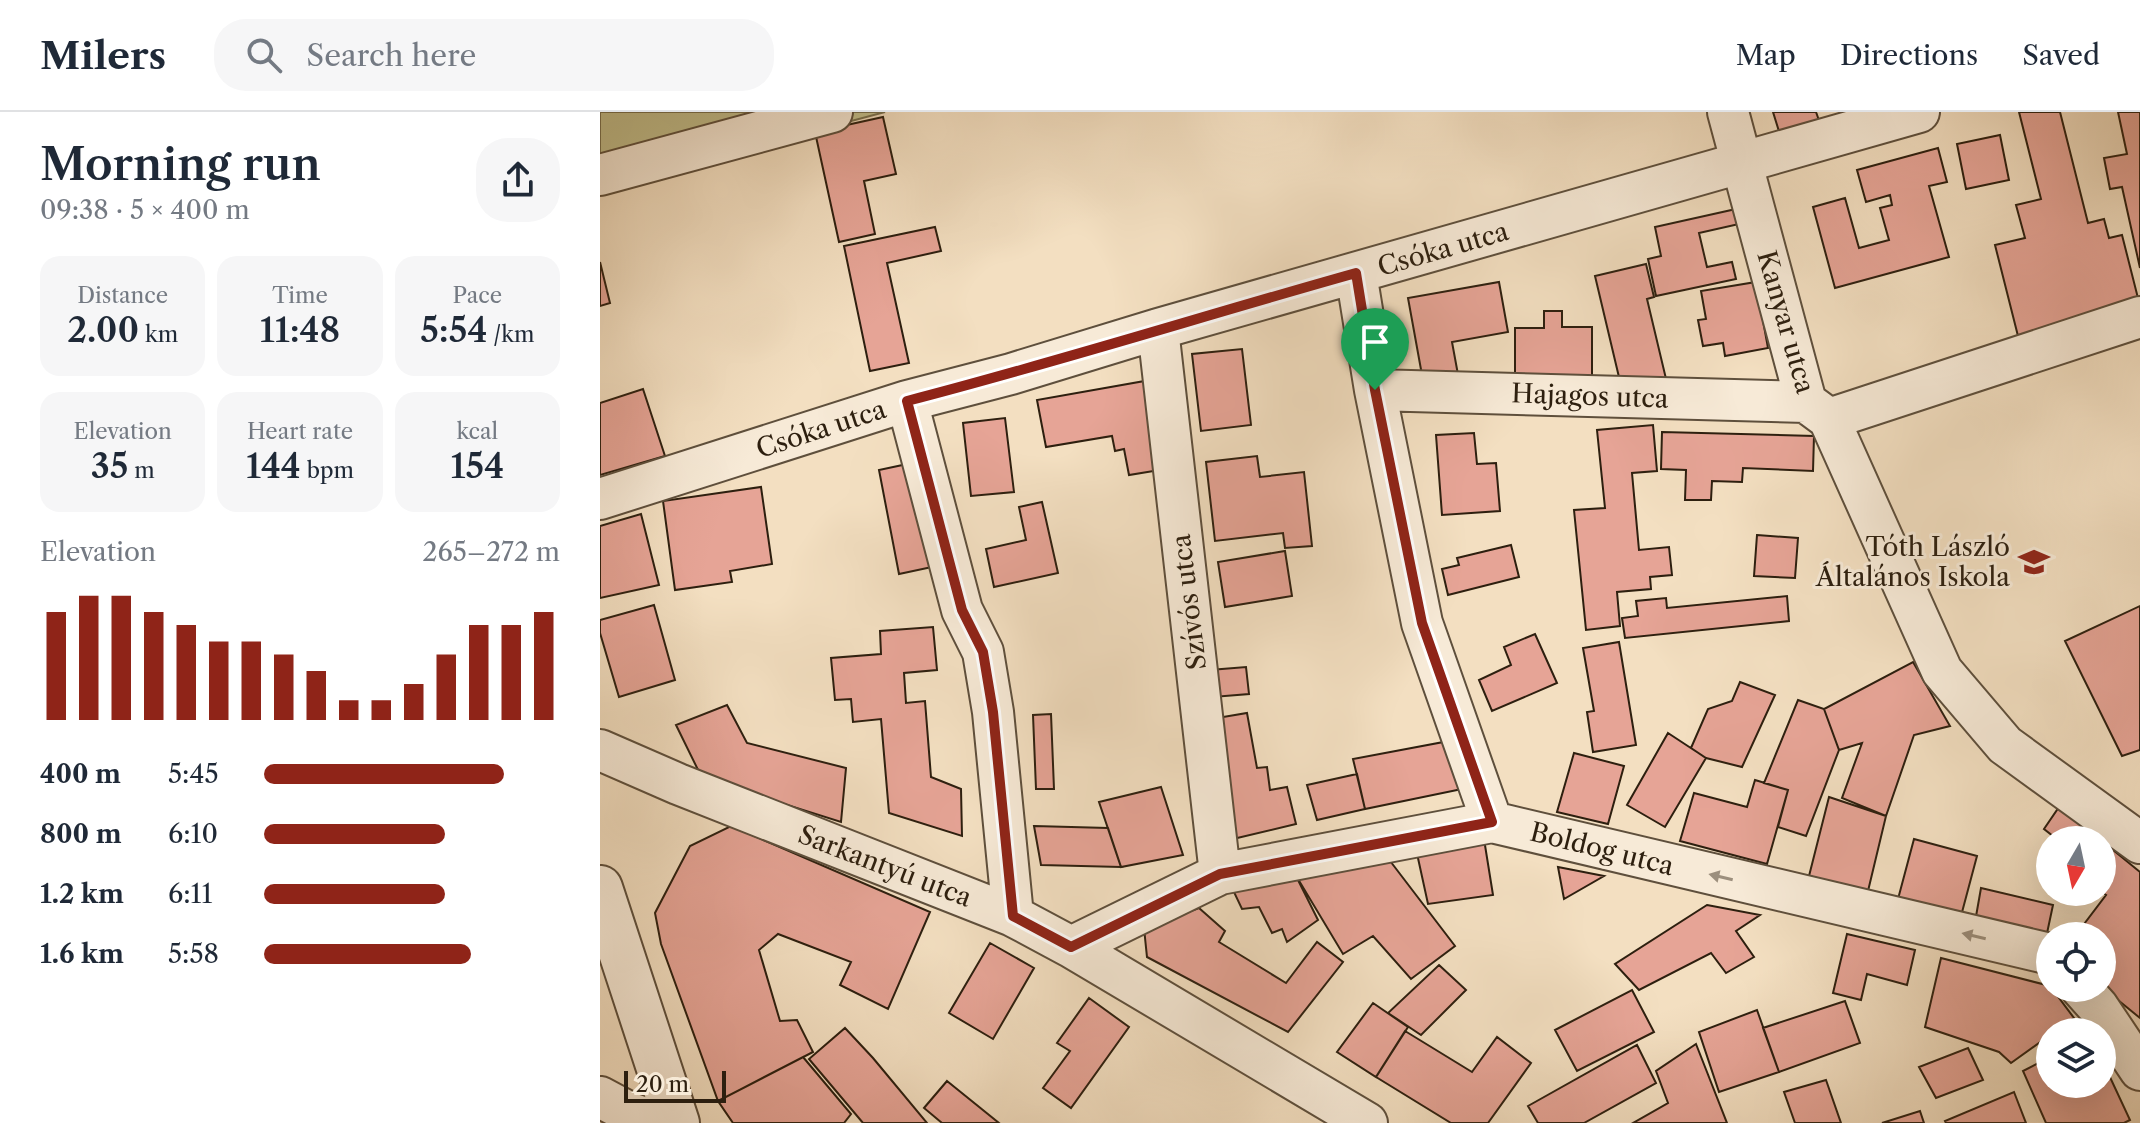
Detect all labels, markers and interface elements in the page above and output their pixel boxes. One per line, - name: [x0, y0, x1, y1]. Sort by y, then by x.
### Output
- search box: [214, 19, 774, 91]
- text: Milers: [40, 32, 166, 79]
- icon: search: [242, 33, 286, 77]
- text: Search here: [306, 37, 476, 74]
- text: Map: [1736, 38, 1796, 72]
- text: Directions: [1840, 38, 1978, 72]
- text: Saved: [2022, 38, 2100, 72]
- text: Morning run: [40, 137, 321, 191]
- button: share: [476, 138, 560, 222]
- text: 09:38 · 5 × 400 m: [40, 194, 250, 226]
- street label: Csóka utca: [1374, 215, 1512, 283]
- street label: Kanyar utca: [1750, 247, 1822, 397]
- text: Distance: [77, 282, 168, 309]
- text: Time: [272, 282, 328, 309]
- text: Pace: [452, 282, 502, 309]
- pin: [1341, 308, 1409, 390]
- text: 2.00: [67, 309, 139, 351]
- text: 11:48: [260, 309, 340, 351]
- text: 5:54: [420, 309, 487, 351]
- icon: arrive: [1353, 320, 1397, 364]
- text: km: [139, 321, 178, 348]
- text: /km: [487, 321, 534, 348]
- street label: Hajagos utca: [1511, 377, 1669, 415]
- street label: Csóka utca: [752, 393, 890, 465]
- text: Elevation: [74, 418, 172, 445]
- text: Heart rate: [247, 418, 353, 445]
- text: kcal: [457, 418, 498, 445]
- text: 35: [91, 445, 128, 487]
- text: 144: [246, 445, 301, 487]
- text: 154: [451, 445, 504, 487]
- text: m: [128, 457, 155, 484]
- text: bpm: [301, 457, 354, 484]
- place label: Tóth László Általános Iskola: [1815, 531, 2010, 593]
- street label: Szívós utca: [1165, 532, 1213, 672]
- text: Elevation: [40, 536, 156, 568]
- text: 265–272 m: [423, 536, 560, 568]
- school or university icon: Tóth László Általános Iskola: [2017, 545, 2051, 579]
- text: 400 m: [40, 758, 121, 790]
- text: 5:45: [168, 758, 219, 790]
- street label: Boldog utca: [1527, 816, 1677, 882]
- text: 800 m: [40, 818, 122, 850]
- text: 6:10: [168, 818, 218, 850]
- street label: Sarkantyú utca: [794, 818, 977, 914]
- north arrow: [2036, 826, 2116, 906]
- map controls: [2036, 826, 2116, 1098]
- one-way arrow: [1708, 870, 1733, 883]
- text: 1.2 km: [40, 878, 124, 910]
- text: 6:11: [168, 878, 212, 910]
- button: locate: [2036, 922, 2116, 1002]
- one-way arrow: [1961, 929, 1986, 942]
- text: 1.6 km: [40, 938, 124, 970]
- text: 5:58: [168, 938, 219, 970]
- button: layers: [2036, 1018, 2116, 1098]
- scale bar: [624, 1067, 726, 1103]
- text: 20 m: [636, 1071, 689, 1098]

